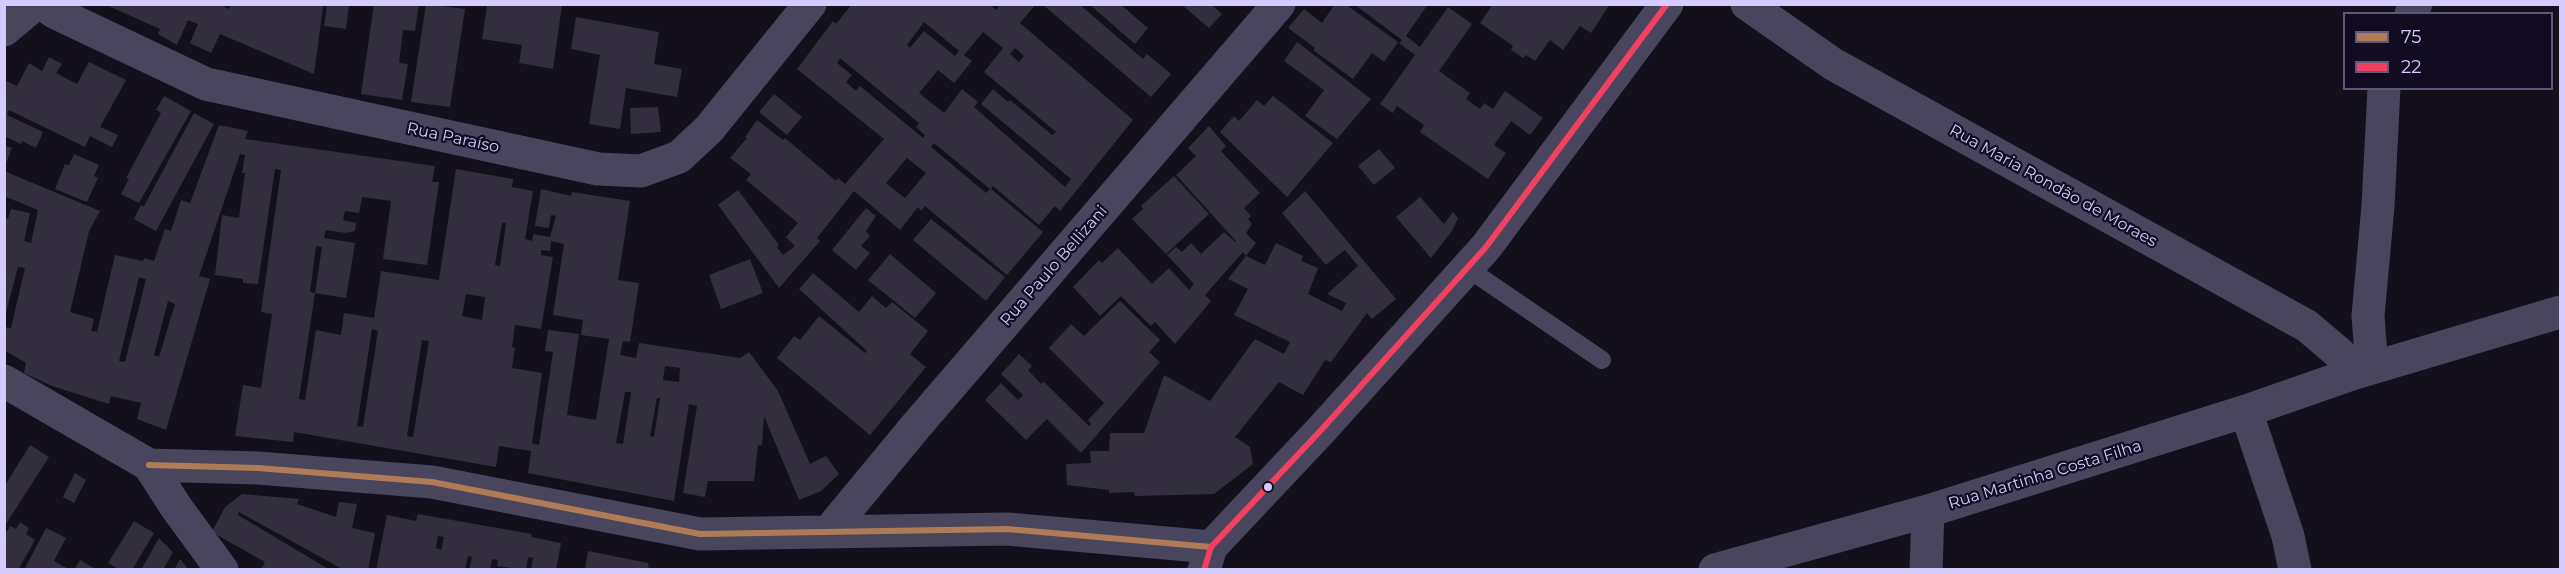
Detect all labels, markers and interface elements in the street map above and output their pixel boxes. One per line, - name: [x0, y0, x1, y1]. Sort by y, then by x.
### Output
- legend: [2343, 12, 2553, 90]
- text: 75: [2401, 26, 2421, 48]
- text: 22: [2401, 56, 2421, 78]
- street label: Rua Paraíso: [405, 119, 501, 157]
- street label: Rua Maria Rondão de Moraes: [1946, 121, 2160, 251]
- street label: Rua Paulo Bellizani: [996, 202, 1112, 330]
- street label: Rua Martinha Costa Filha: [1946, 436, 2144, 514]
- unlabelled marker: [1262, 481, 1274, 493]

